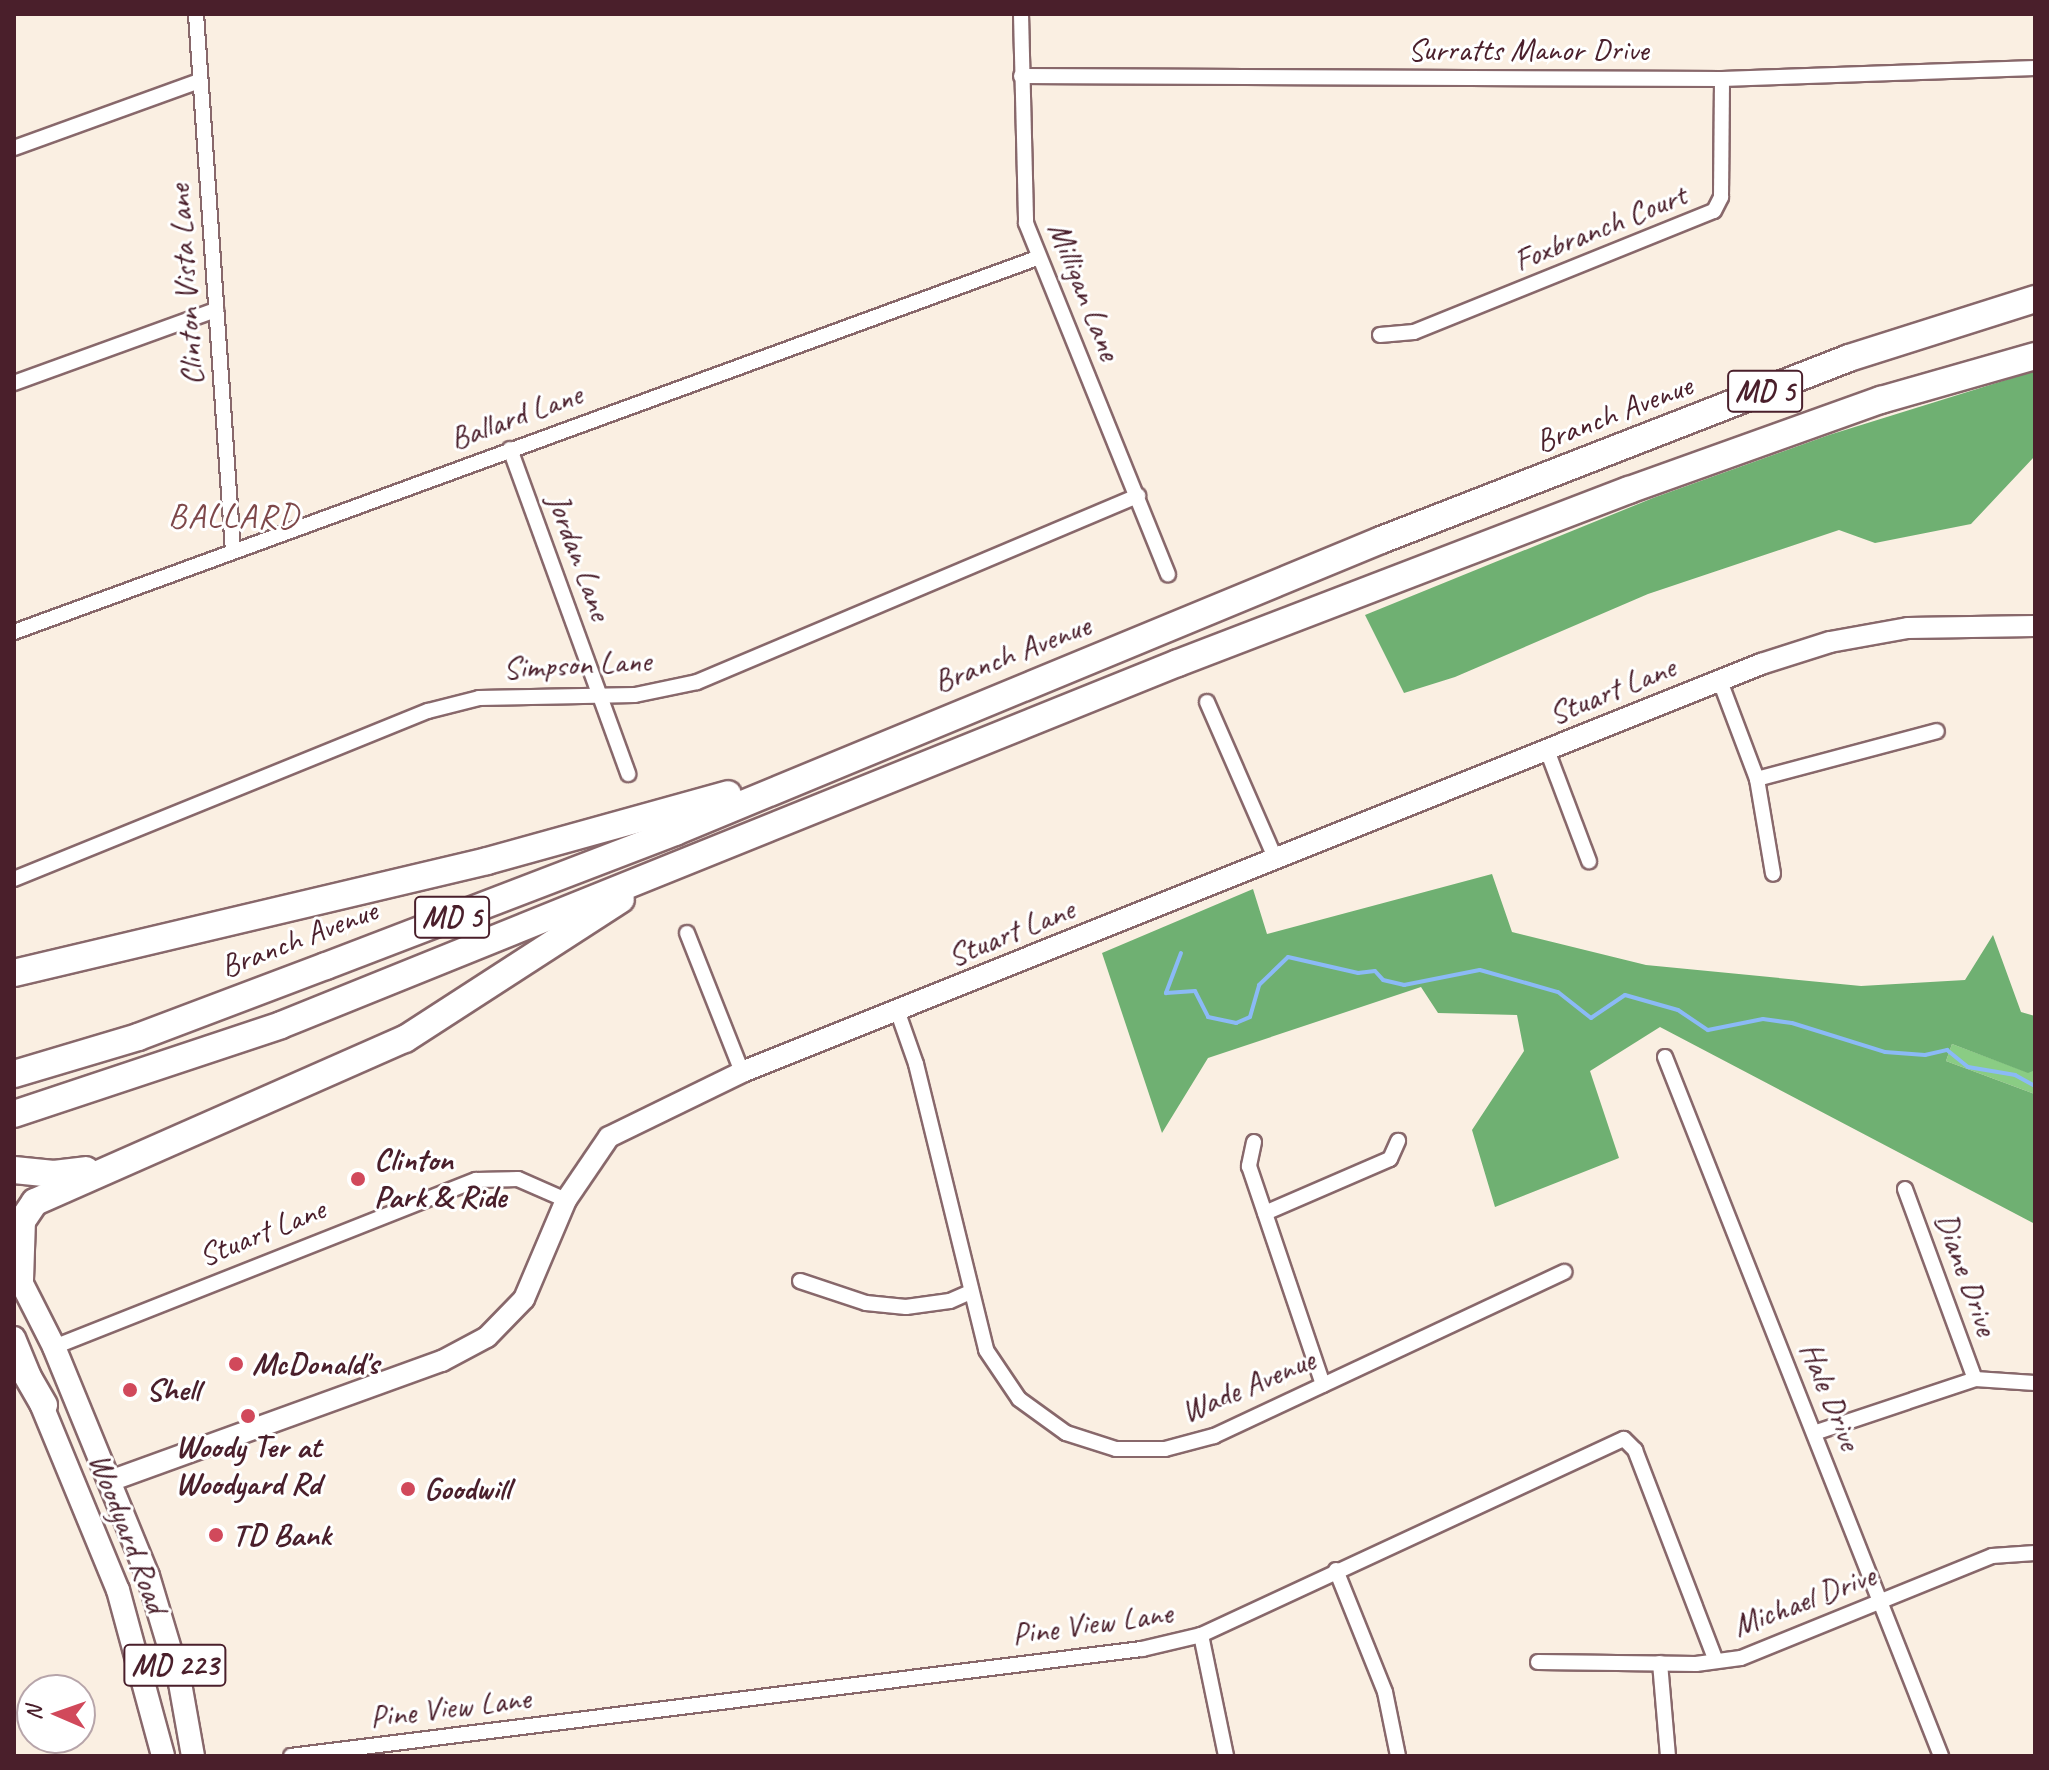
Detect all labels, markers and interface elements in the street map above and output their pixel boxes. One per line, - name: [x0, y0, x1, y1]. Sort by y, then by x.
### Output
- street label: Surratts Manor Drive: [1407, 31, 1649, 69]
- street label: Foxbranch Court: [1508, 176, 1692, 280]
- street label: Clinton Vista Lane: [160, 183, 212, 387]
- street label: Milligan Lane: [1039, 217, 1129, 365]
- road number: MD 5: [1727, 365, 1803, 417]
- street label: Branch Avenue: [1530, 367, 1698, 461]
- street label: Ballard Lane: [444, 375, 588, 459]
- street label: Jordan Lane: [538, 488, 620, 626]
- district label: BALLARD: [169, 496, 299, 536]
- street label: Branch Avenue: [928, 607, 1096, 701]
- street label: Simpson Lane: [502, 642, 652, 688]
- street label: Stuart Lane: [1543, 648, 1681, 734]
- street label: Stuart Lane: [942, 890, 1080, 976]
- road number: MD 5: [414, 891, 490, 943]
- street label: Branch Avenue: [215, 892, 383, 986]
- place label: Clinton Park & Ride: [374, 1142, 506, 1217]
- marker: Clinton Park & Ride: [349, 1170, 367, 1188]
- street label: Stuart Lane: [193, 1190, 331, 1276]
- street label: Diane Drive: [1926, 1207, 2006, 1341]
- street label: Hale Drive: [1791, 1336, 1869, 1456]
- street label: Wade Avenue: [1175, 1341, 1321, 1431]
- place label: McDonald's: [252, 1345, 379, 1383]
- marker: McDonald's: [227, 1355, 245, 1373]
- place label: Shell: [146, 1371, 200, 1409]
- marker: Shell: [121, 1381, 139, 1399]
- marker: Woody Ter at Woodyard Rd: [239, 1407, 257, 1425]
- place label: Woody Ter at Woodyard Rd: [175, 1429, 321, 1504]
- street label: Woodyard Road: [80, 1448, 176, 1618]
- place label: Goodwill: [424, 1470, 510, 1508]
- marker: Goodwill: [399, 1480, 417, 1498]
- place label: TD Bank: [232, 1516, 331, 1554]
- marker: TD Bank: [207, 1526, 225, 1544]
- street label: Michael Drive: [1728, 1556, 1880, 1646]
- street label: Pine View Lane: [1009, 1594, 1175, 1654]
- road number: MD 223: [123, 1639, 227, 1691]
- north arrow: [16, 1674, 96, 1754]
- street label: Pine View Lane: [367, 1679, 533, 1737]
- text: N: [20, 1706, 48, 1721]

